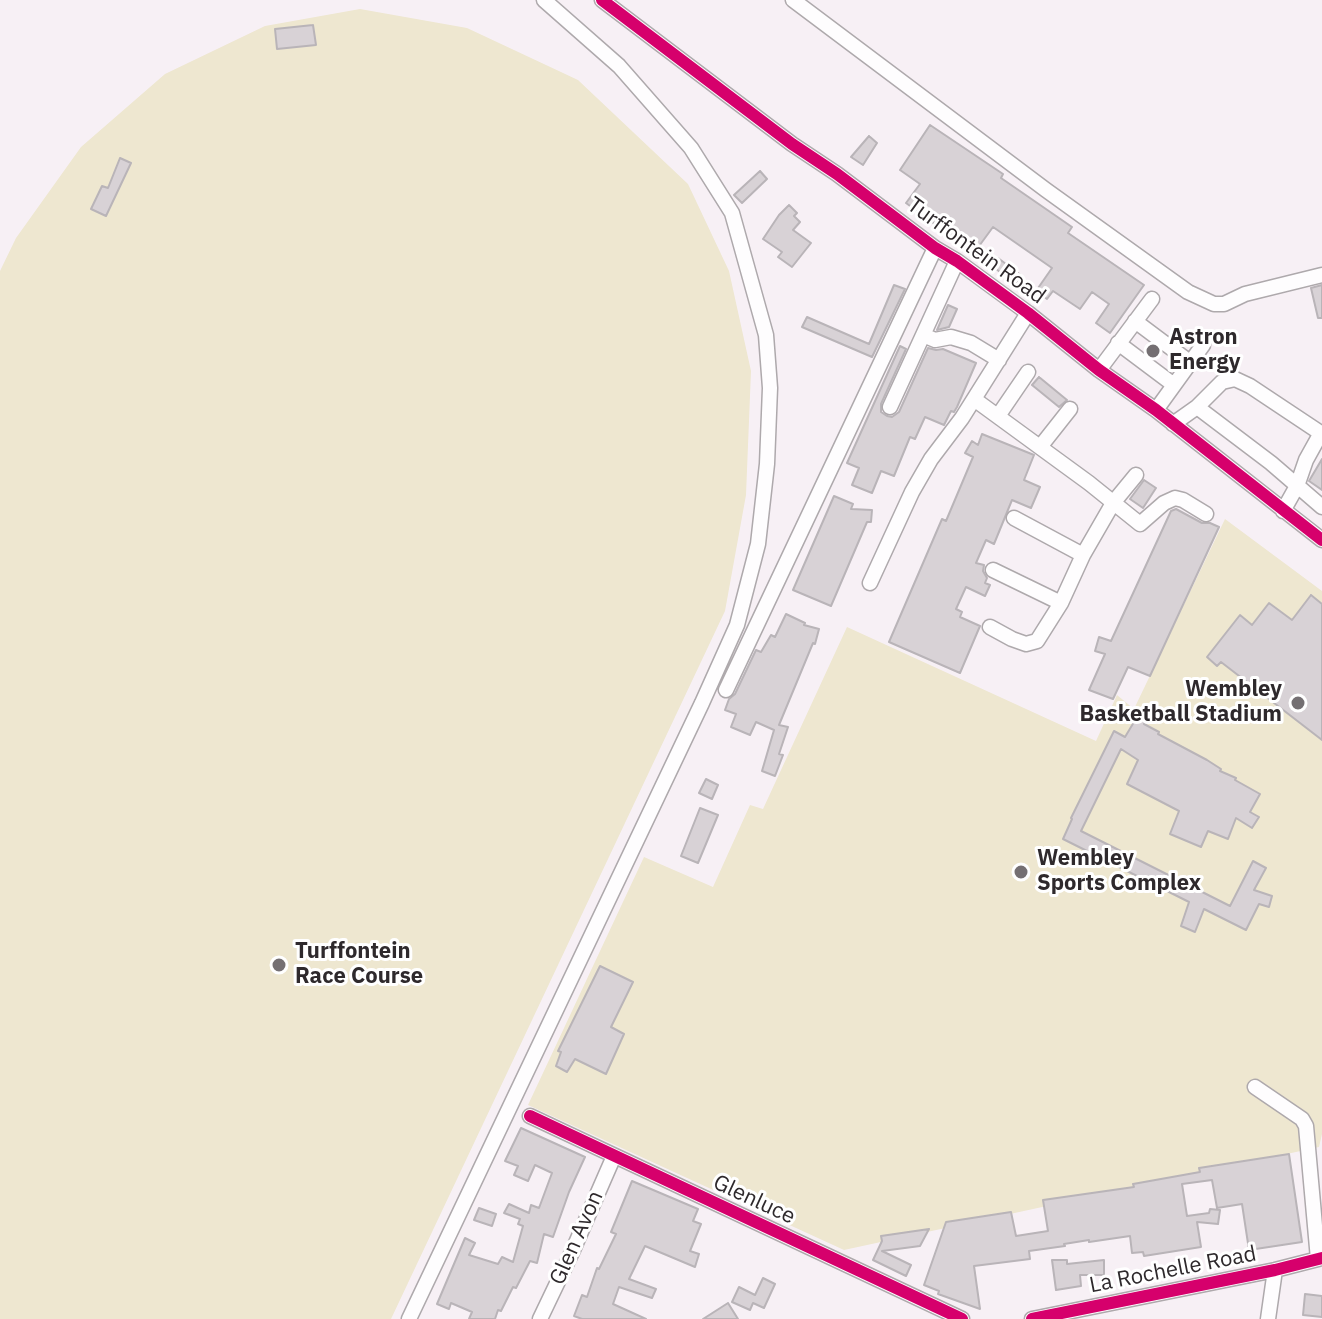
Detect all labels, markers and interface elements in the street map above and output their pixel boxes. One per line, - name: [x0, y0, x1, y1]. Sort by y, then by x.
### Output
- street label: Turffontein Road: [902, 192, 1050, 310]
- place label: Astron Energy: [1169, 325, 1240, 376]
- marker: Astron Energy: [1144, 342, 1162, 360]
- place label: Wembley Basketball Stadium: [1080, 677, 1282, 728]
- marker: Wembley Basketball Stadium: [1289, 694, 1307, 712]
- place label: Wembley Sports Complex: [1037, 846, 1201, 898]
- marker: Wembley Sports Complex: [1012, 863, 1030, 881]
- place label: Turffontein Race Course: [295, 939, 423, 990]
- marker: Turffontein Race Course: [270, 956, 288, 974]
- street label: Glenluce: [709, 1170, 799, 1230]
- street label: Glen Avon: [545, 1187, 609, 1289]
- street label: La Rochelle Road: [1087, 1241, 1259, 1299]

